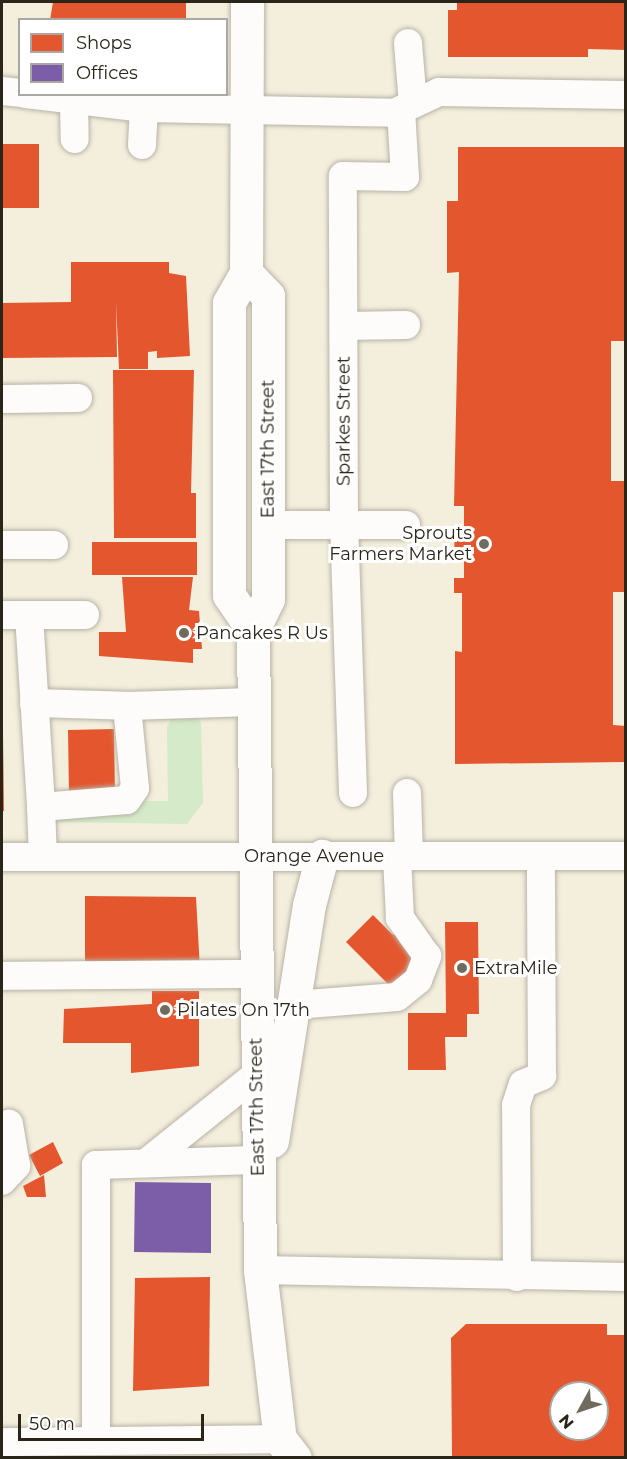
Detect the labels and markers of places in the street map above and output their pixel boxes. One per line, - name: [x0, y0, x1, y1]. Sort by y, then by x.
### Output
- place label: Sprouts Farmers Market: [329, 523, 472, 566]
- marker: Sprouts Farmers Market: [477, 537, 491, 551]
- place label: Pancakes R Us: [196, 622, 328, 644]
- marker: Pancakes R Us: [177, 626, 191, 640]
- place label: ExtraMile: [474, 957, 558, 979]
- marker: ExtraMile: [455, 961, 469, 975]
- place label: Pilates On 17th: [177, 999, 310, 1021]
- marker: Pilates On 17th: [158, 1003, 172, 1017]

